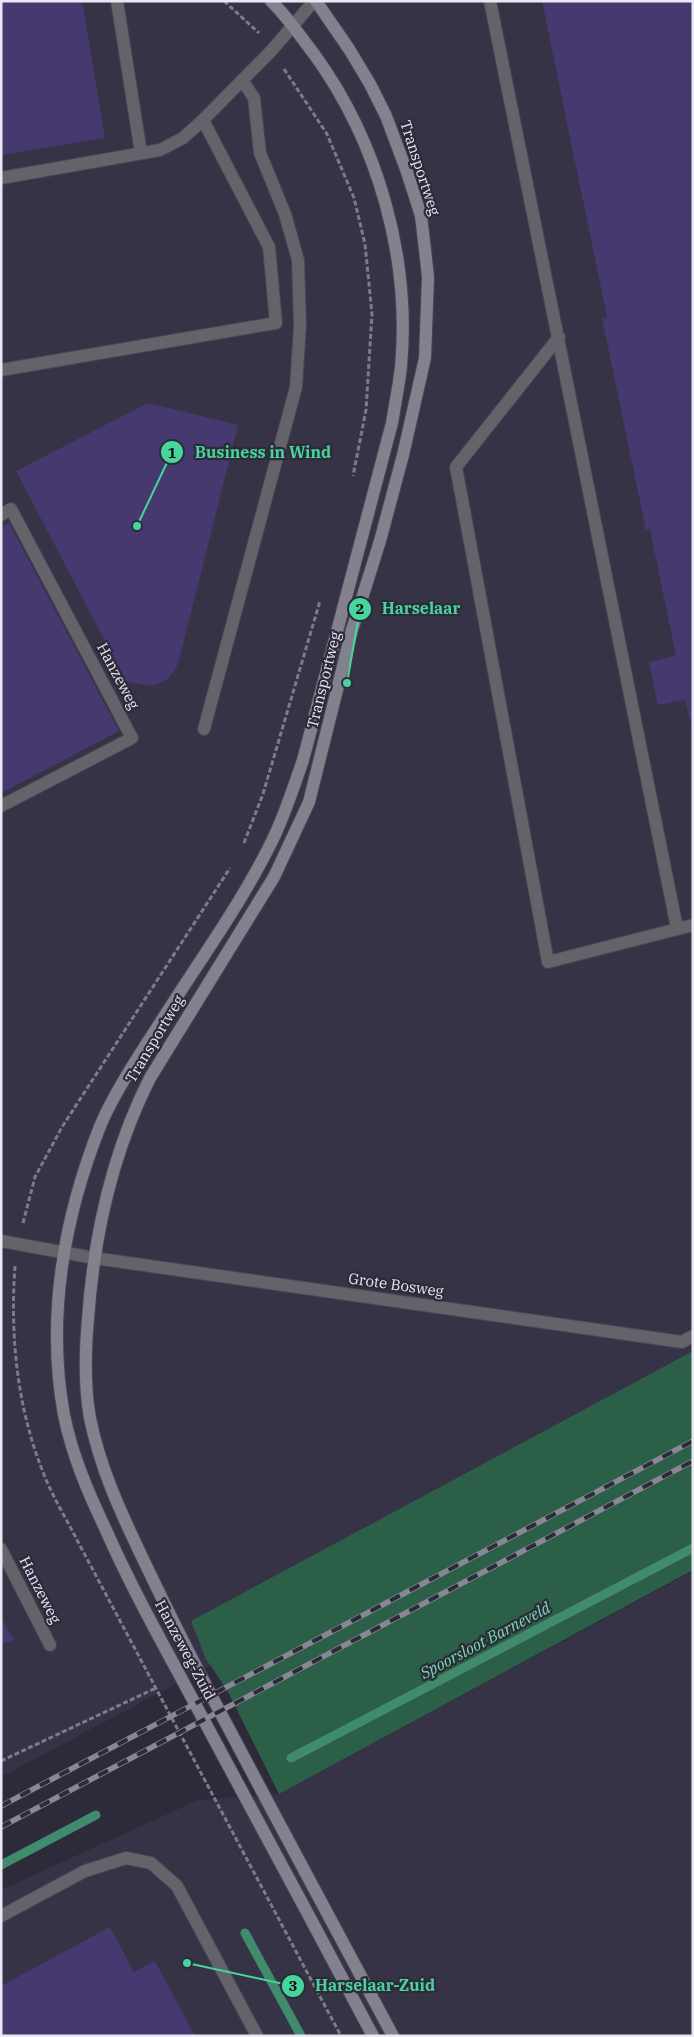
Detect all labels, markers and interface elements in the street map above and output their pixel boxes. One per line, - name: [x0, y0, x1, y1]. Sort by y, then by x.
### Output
- street label: Transportweg: [396, 118, 445, 218]
- callout: Business in Wind: [160, 437, 341, 468]
- text: Business in Wind: [195, 442, 331, 462]
- text: 1: [167, 443, 177, 462]
- callout: Harselaar: [347, 593, 471, 624]
- text: Harselaar: [382, 598, 460, 618]
- text: 2: [355, 599, 365, 618]
- street label: Transportweg: [302, 630, 345, 730]
- street label: Hanzeweg: [93, 639, 144, 712]
- street label: Transportweg: [121, 991, 188, 1086]
- street label: Grote Bosweg: [347, 1268, 445, 1301]
- street label: Hanzeweg: [15, 1553, 65, 1627]
- street label: Hanzeweg-Zuid: [151, 1596, 220, 1703]
- water label: Spoorsloot Barneveld: [416, 1597, 554, 1683]
- callout: Harselaar-Zuid: [280, 1970, 445, 2001]
- text: Harselaar-Zuid: [315, 1975, 435, 1995]
- text: 3: [288, 1976, 298, 1995]

